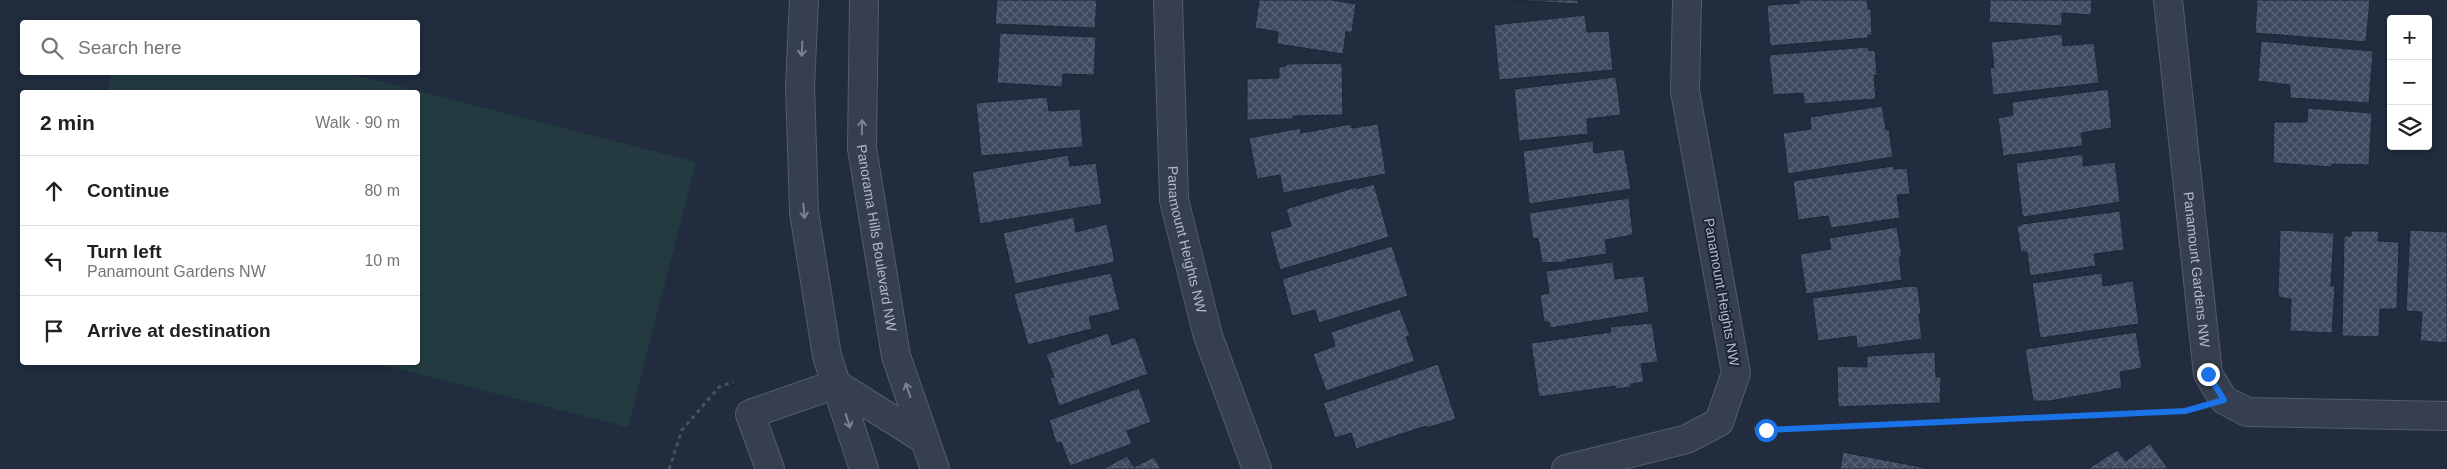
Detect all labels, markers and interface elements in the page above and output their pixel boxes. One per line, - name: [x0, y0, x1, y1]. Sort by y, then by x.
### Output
- map controls: [2387, 15, 2432, 150]
- button: +: [2387, 15, 2432, 60]
- search box: [20, 20, 420, 75]
- icon: search: [38, 34, 66, 62]
- text: Search here: [78, 37, 182, 58]
- one-way arrow: [797, 40, 806, 56]
- button: −: [2387, 60, 2432, 105]
- button: layers: [2387, 105, 2432, 150]
- text: 2 min: [40, 111, 95, 134]
- text: Walk · 90 m: [315, 114, 400, 131]
- one-way arrow: [857, 119, 867, 136]
- street label: Panorama Hills Boulevard NW: [854, 143, 900, 333]
- street label: Panamount Heights NW: [1165, 166, 1210, 315]
- icon: ahead: [40, 177, 68, 205]
- text: Continue: [87, 180, 169, 201]
- text: 80 m: [364, 182, 400, 199]
- street label: Panamount Gardens NW: [2181, 191, 2213, 349]
- one-way arrow: [799, 203, 809, 219]
- street label: Panamount Heights NW: [1701, 217, 1743, 368]
- text: Turn left: [87, 241, 162, 262]
- icon: left: [40, 247, 68, 275]
- text: 10 m: [364, 252, 400, 269]
- text: Panamount Gardens NW: [87, 263, 266, 280]
- icon: arrive: [40, 317, 68, 345]
- text: Arrive at destination: [87, 320, 271, 341]
- route end: [2197, 363, 2220, 386]
- one-way arrow: [903, 383, 912, 398]
- one-way arrow: [844, 413, 853, 428]
- route start: [1755, 419, 1778, 442]

